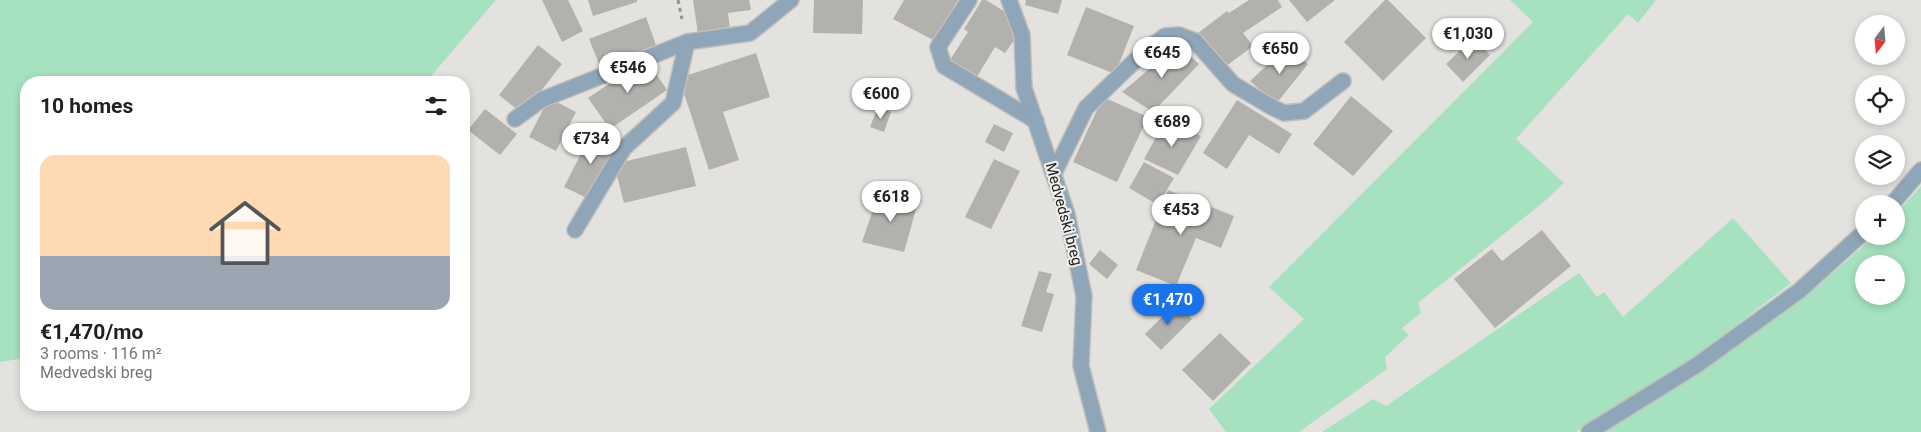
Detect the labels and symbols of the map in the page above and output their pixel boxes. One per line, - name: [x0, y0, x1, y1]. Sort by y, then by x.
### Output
- north arrow: [1855, 15, 1905, 65]
- pin: €1,030: [1427, 18, 1509, 60]
- pin: €650: [1250, 32, 1310, 75]
- pin: €645: [1132, 36, 1192, 79]
- pin: €546: [598, 52, 658, 94]
- pin: €600: [851, 78, 911, 120]
- pin: €689: [1142, 106, 1202, 148]
- pin: €734: [561, 122, 621, 165]
- street label: Medvedski breg: [1042, 161, 1086, 267]
- pin: €618: [861, 180, 921, 223]
- pin: €453: [1151, 194, 1211, 236]
- pin: €1,470: [1127, 284, 1209, 326]

